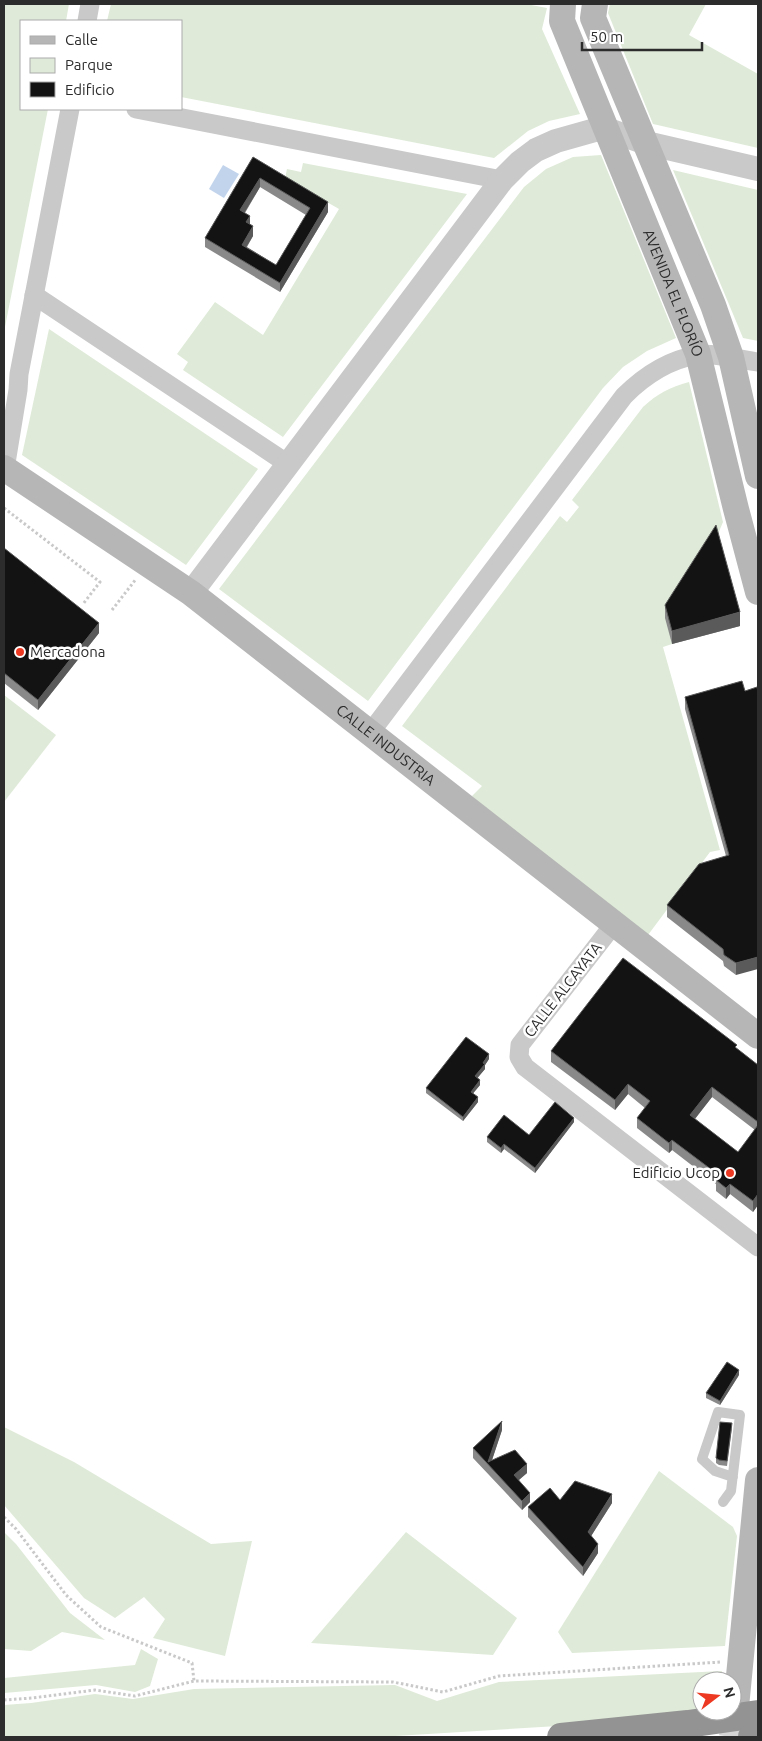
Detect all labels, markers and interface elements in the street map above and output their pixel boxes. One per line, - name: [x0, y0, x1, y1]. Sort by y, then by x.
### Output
- legend: [20, 20, 182, 110]
- scale bar: [582, 20, 702, 52]
- text: 50 m: [590, 28, 623, 45]
- text: Calle: [65, 31, 98, 48]
- text: Parque: [65, 56, 113, 73]
- text: Edificio: [65, 81, 114, 98]
- street label: AVENIDA EL FLORÍO: [640, 227, 707, 359]
- place label: Mercadona: [30, 643, 105, 660]
- marker: Mercadona: [14, 646, 26, 658]
- street label: CALLE INDUSTRIA: [333, 701, 439, 789]
- street label: CALLE ALCAYATA: [520, 939, 605, 1040]
- place label: Edificio Ucop: [632, 1164, 720, 1181]
- marker: Edificio Ucop: [724, 1167, 736, 1179]
- north arrow: [692, 1671, 742, 1721]
- text: N: [720, 1685, 739, 1700]

